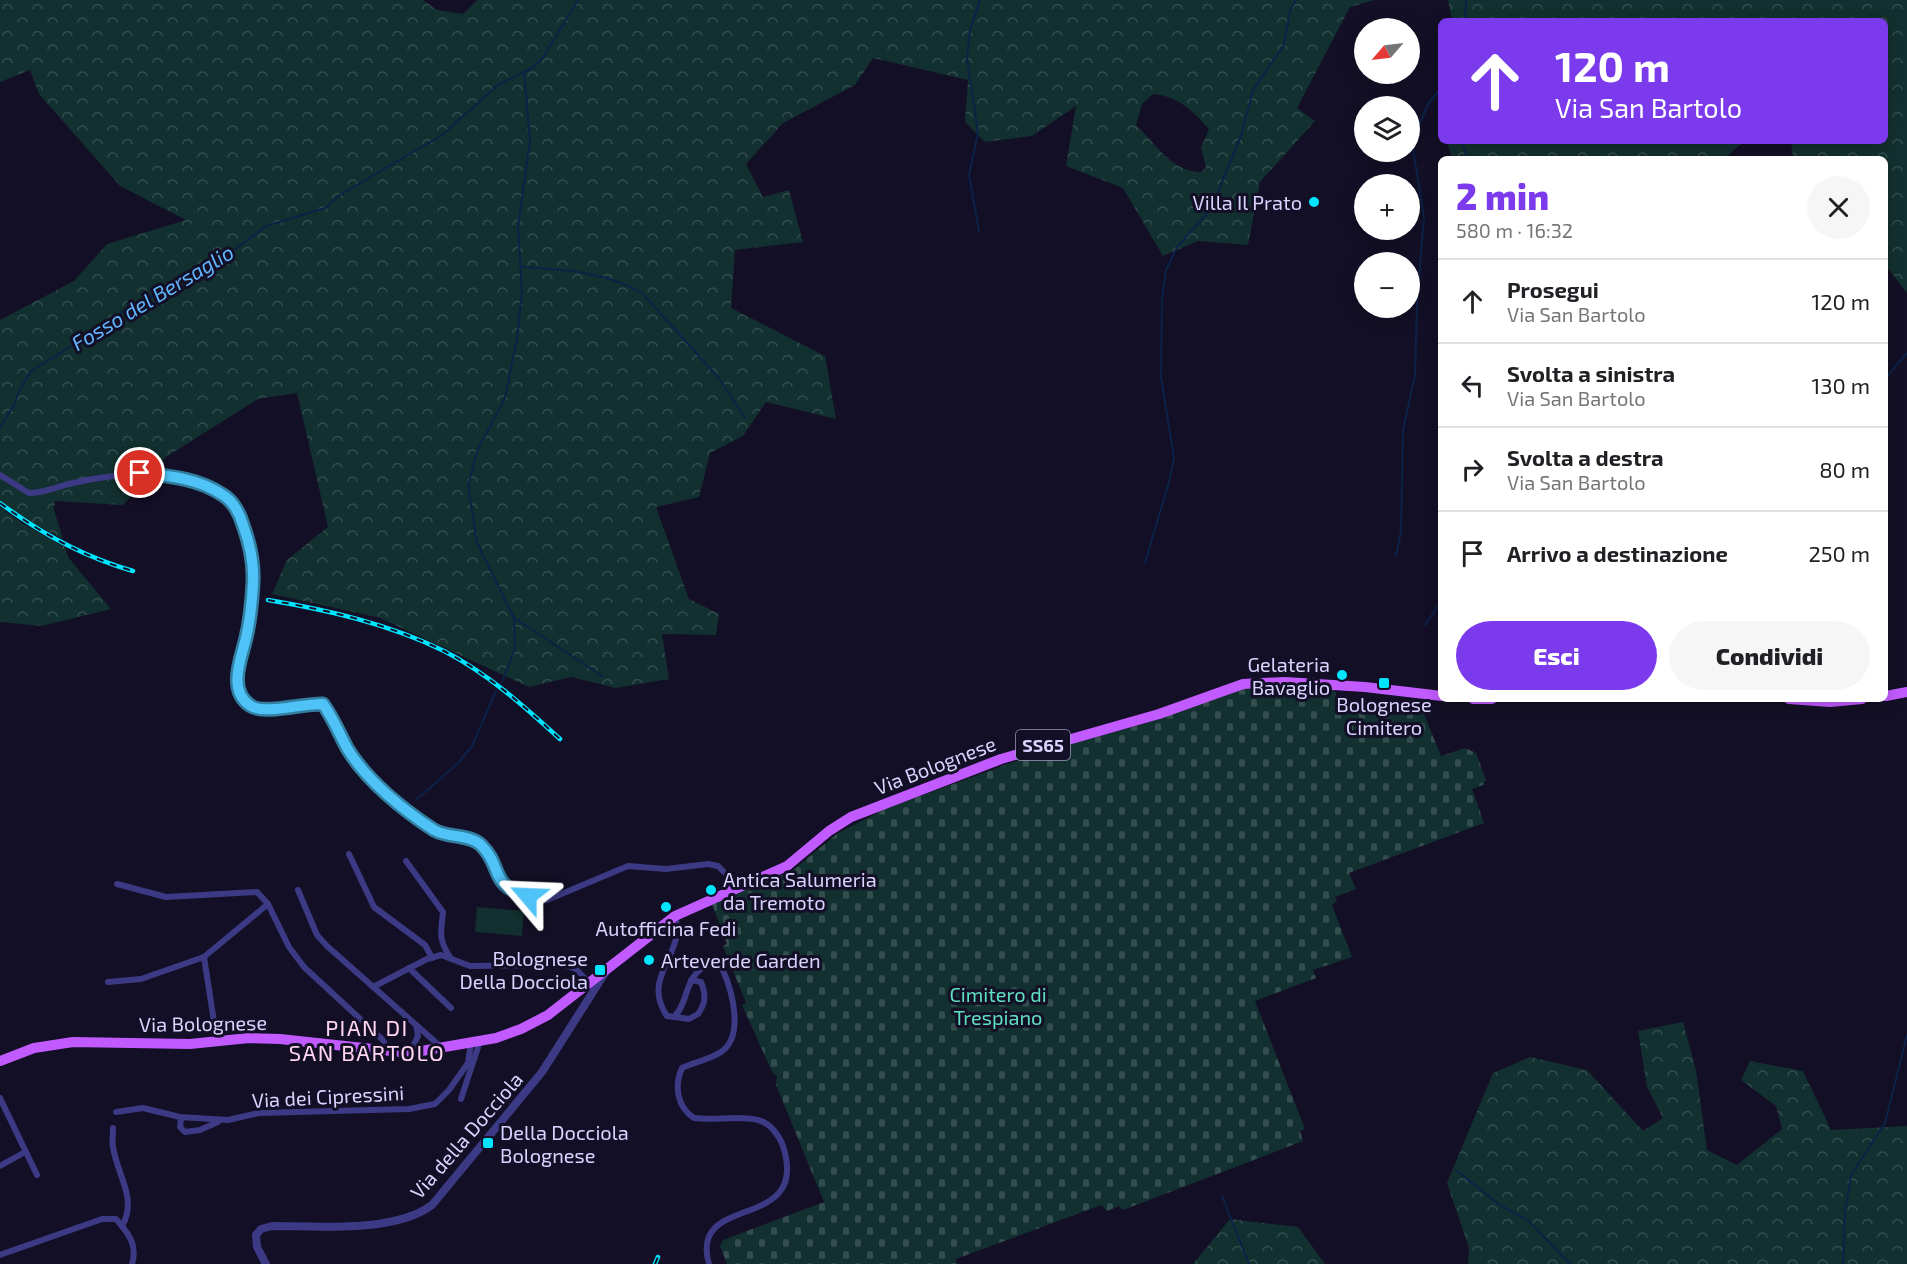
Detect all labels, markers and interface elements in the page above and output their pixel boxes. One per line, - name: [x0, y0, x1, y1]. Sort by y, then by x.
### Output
- north arrow: [1354, 18, 1420, 84]
- map controls: [1354, 18, 1420, 318]
- text: 120 m: [1555, 40, 1670, 90]
- icon: ahead: [1456, 42, 1534, 120]
- text: Via San Bartolo: [1555, 91, 1742, 123]
- button: layers: [1354, 96, 1420, 162]
- button: +: [1354, 174, 1420, 240]
- text: 2 min: [1456, 174, 1549, 217]
- button: close: [1807, 176, 1870, 239]
- place label: Villa Il Prato: [1193, 190, 1302, 214]
- marker: Villa Il Prato: [1307, 195, 1321, 209]
- text: 580 m · 16:32: [1456, 218, 1573, 242]
- water label: Fosso del Bersaglio: [66, 239, 238, 355]
- button: −: [1354, 252, 1420, 318]
- text: Prosegui: [1507, 276, 1599, 302]
- icon: ahead: [1456, 285, 1489, 318]
- text: 120 m: [1811, 288, 1870, 314]
- text: Via San Bartolo: [1507, 302, 1646, 326]
- text: Svolta a sinistra: [1507, 360, 1675, 386]
- icon: left: [1456, 369, 1489, 402]
- text: 130 m: [1812, 372, 1870, 398]
- text: Via San Bartolo: [1507, 386, 1646, 410]
- text: Svolta a destra: [1507, 444, 1664, 470]
- pin: [114, 447, 165, 498]
- icon: right: [1456, 453, 1489, 486]
- icon: arrive: [123, 456, 156, 489]
- text: 80 m: [1819, 456, 1870, 482]
- text: Via San Bartolo: [1507, 470, 1646, 494]
- icon: arrive: [1456, 537, 1489, 570]
- text: Arrivo a destinazione: [1507, 540, 1728, 566]
- text: 250 m: [1808, 540, 1870, 566]
- button: Esci: [1456, 621, 1657, 690]
- button: Condividi: [1669, 621, 1870, 690]
- place label: Gelateria Bavaglio: [1247, 652, 1330, 699]
- marker: Gelateria Bavaglio: [1335, 668, 1349, 682]
- marker: Bolognese Cimitero: [1377, 676, 1391, 690]
- place label: Bolognese Cimitero: [1336, 692, 1432, 739]
- road number: SS65: [1016, 730, 1070, 760]
- street label: Via Bolognese: [871, 731, 999, 799]
- position arrow: [496, 864, 560, 928]
- place label: Antica Salumeria da Tremoto: [723, 867, 877, 914]
- marker: Antica Salumeria da Tremoto: [704, 883, 718, 897]
- marker: Autofficina Fedi: [659, 900, 673, 914]
- place label: Autofficina Fedi: [596, 916, 736, 940]
- place label: Bolognese Della Docciola: [459, 946, 588, 993]
- place label: Arteverde Garden: [661, 948, 821, 972]
- marker: Arteverde Garden: [642, 953, 656, 967]
- marker: Bolognese Della Docciola: [593, 963, 607, 977]
- park label: Cimitero di Trespiano: [949, 982, 1047, 1029]
- street label: Via Bolognese: [139, 1010, 267, 1036]
- district label: PIAN DI SAN BARTOLO: [289, 1014, 445, 1065]
- street label: Via della Docciola: [405, 1067, 527, 1203]
- street label: Via dei Cipressini: [251, 1080, 405, 1112]
- place label: Della Docciola Bolognese: [500, 1120, 629, 1167]
- marker: Della Docciola Bolognese: [481, 1136, 495, 1150]

